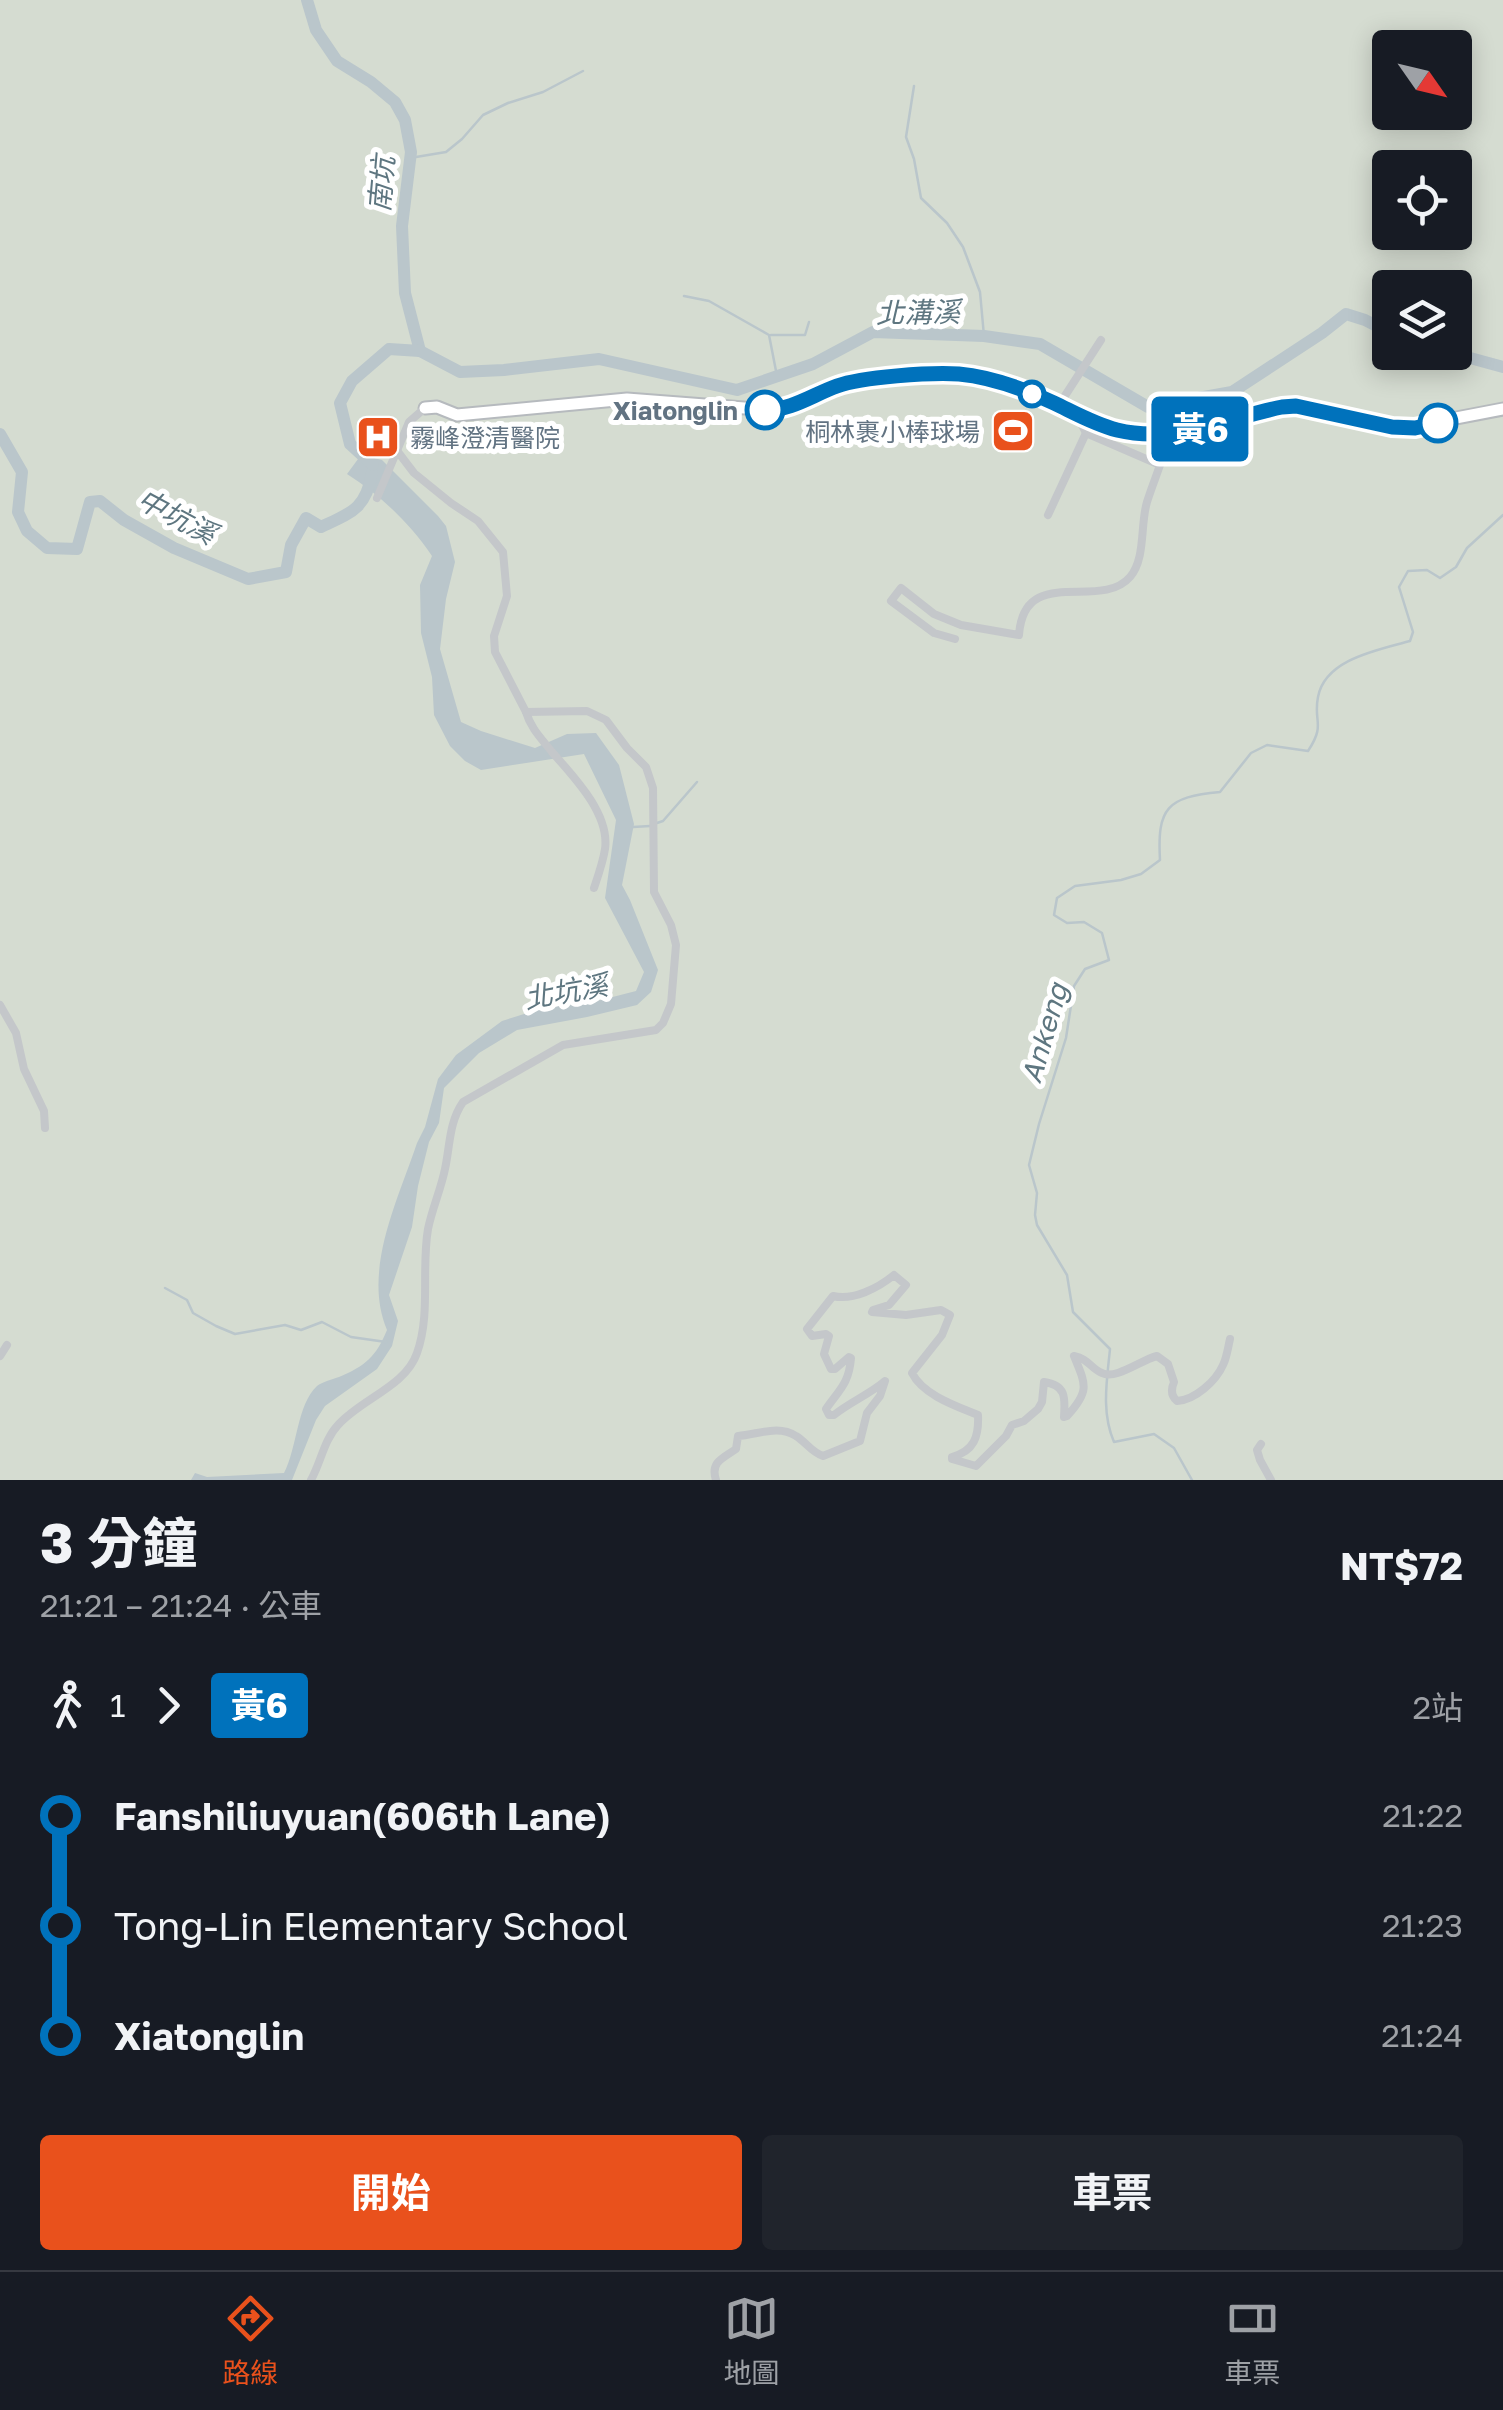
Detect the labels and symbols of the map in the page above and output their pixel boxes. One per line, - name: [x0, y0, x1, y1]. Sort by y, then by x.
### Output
- north arrow: [1372, 30, 1472, 130]
- water label: 南坑: [362, 151, 400, 213]
- water label: 北溝溪: [876, 295, 964, 329]
- unlabelled marker: [1019, 381, 1045, 407]
- marker: Xiatonglin: [746, 391, 784, 429]
- place label: Xiatonglin: [613, 395, 738, 426]
- line badge: 黃6: [1155, 396, 1245, 462]
- unlabelled marker: [1419, 404, 1457, 442]
- sports icon: 桐林裹小棒球場: [990, 408, 1036, 454]
- hospital icon: 霧峰澄清醫院: [355, 414, 401, 460]
- place label: 桐林裹小棒球場: [805, 416, 980, 447]
- place label: 霧峰澄清醫院: [410, 422, 560, 453]
- water label: 中坑溪: [132, 482, 225, 552]
- water label: 北坑溪: [522, 967, 614, 1015]
- water label: Ankeng: [1014, 978, 1074, 1087]

